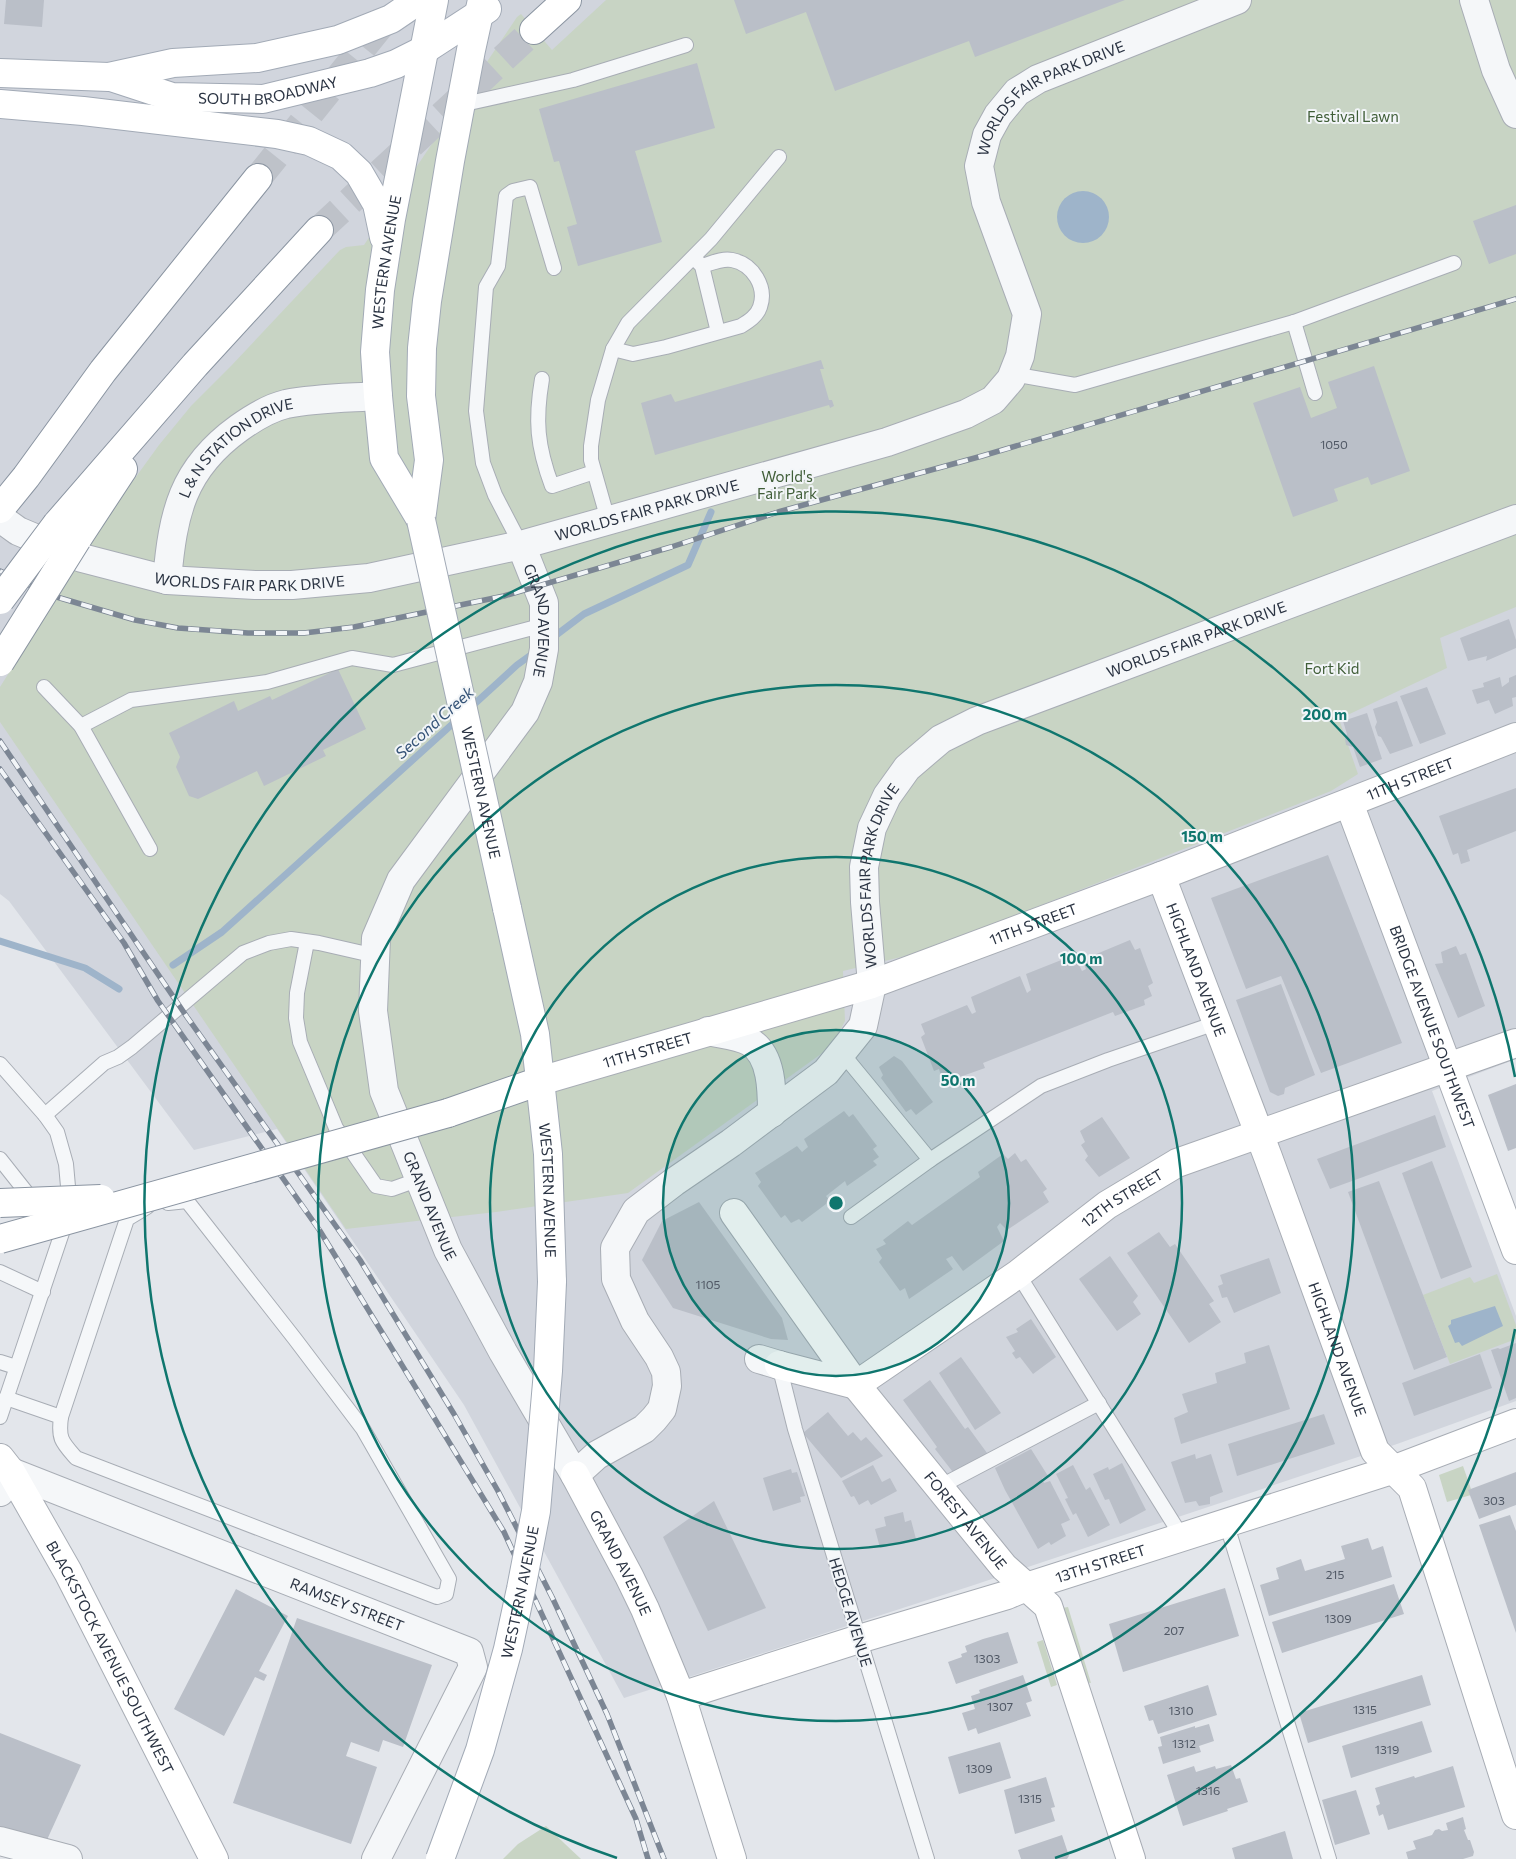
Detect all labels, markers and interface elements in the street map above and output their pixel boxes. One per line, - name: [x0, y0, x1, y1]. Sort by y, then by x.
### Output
- street label: WORLDS FAIR PARK DRIVE: [973, 37, 1127, 158]
- street label: SOUTH BROADWAY: [198, 72, 340, 108]
- park label: Festival Lawn: [1307, 107, 1399, 125]
- street label: WESTERN AVENUE: [368, 194, 404, 330]
- street label: L & N STATION DRIVE: [174, 394, 295, 500]
- house number: 1050: [1320, 437, 1348, 451]
- park label: World's Fair Park: [757, 467, 817, 502]
- street label: WORLDS FAIR PARK DRIVE: [552, 475, 741, 544]
- street label: GRAND AVENUE: [520, 561, 553, 679]
- street label: WORLDS FAIR PARK DRIVE: [152, 568, 345, 594]
- street label: WORLDS FAIR PARK DRIVE: [1104, 597, 1289, 681]
- park label: Fort Kid: [1305, 659, 1359, 677]
- water label: Second Creek: [391, 681, 478, 762]
- text: 200 m: [1303, 705, 1347, 723]
- street label: WESTERN AVENUE: [458, 724, 505, 860]
- street label: 11TH STREET: [1364, 753, 1457, 804]
- street label: WORLDS FAIR PARK DRIVE: [855, 779, 902, 969]
- text: 150 m: [1181, 827, 1223, 845]
- street label: 11TH STREET: [987, 899, 1080, 948]
- street label: HIGHLAND AVENUE: [1163, 900, 1230, 1039]
- street label: BRIDGE AVENUE SOUTHWEST: [1386, 923, 1479, 1131]
- text: 100 m: [1060, 949, 1102, 967]
- street label: 11TH STREET: [601, 1028, 695, 1071]
- text: 50 m: [941, 1071, 975, 1089]
- street label: WESTERN AVENUE: [536, 1122, 560, 1258]
- street label: GRAND AVENUE: [400, 1148, 461, 1263]
- street label: 12TH STREET: [1077, 1164, 1166, 1231]
- centre of rings: [827, 1194, 845, 1212]
- house number: 1105: [696, 1277, 721, 1291]
- street label: HIGHLAND AVENUE: [1305, 1279, 1371, 1419]
- street label: FOREST AVENUE: [921, 1468, 1011, 1573]
- house number: 303: [1483, 1493, 1505, 1507]
- street label: GRAND AVENUE: [586, 1507, 656, 1618]
- street label: WESTERN AVENUE: [497, 1524, 542, 1661]
- street label: BLACKSTOCK AVENUE SOUTHWEST: [43, 1537, 178, 1777]
- street label: 13TH STREET: [1053, 1540, 1148, 1586]
- street label: HEDGE AVENUE: [826, 1555, 876, 1669]
- house number: 215: [1326, 1567, 1344, 1581]
- street label: RAMSEY STREET: [288, 1574, 407, 1635]
- house number: 1309: [1324, 1611, 1352, 1625]
- house number: 207: [1164, 1623, 1184, 1637]
- house number: 1303: [974, 1651, 1000, 1665]
- house number: 1307: [987, 1699, 1013, 1713]
- house number: 1315: [1353, 1702, 1377, 1716]
- house number: 1310: [1169, 1703, 1194, 1717]
- house number: 1312: [1172, 1736, 1196, 1750]
- house number: 1319: [1375, 1742, 1399, 1756]
- house number: 1309: [965, 1761, 993, 1775]
- house number: 1316: [1196, 1783, 1220, 1797]
- house number: 1315: [1018, 1791, 1042, 1805]

